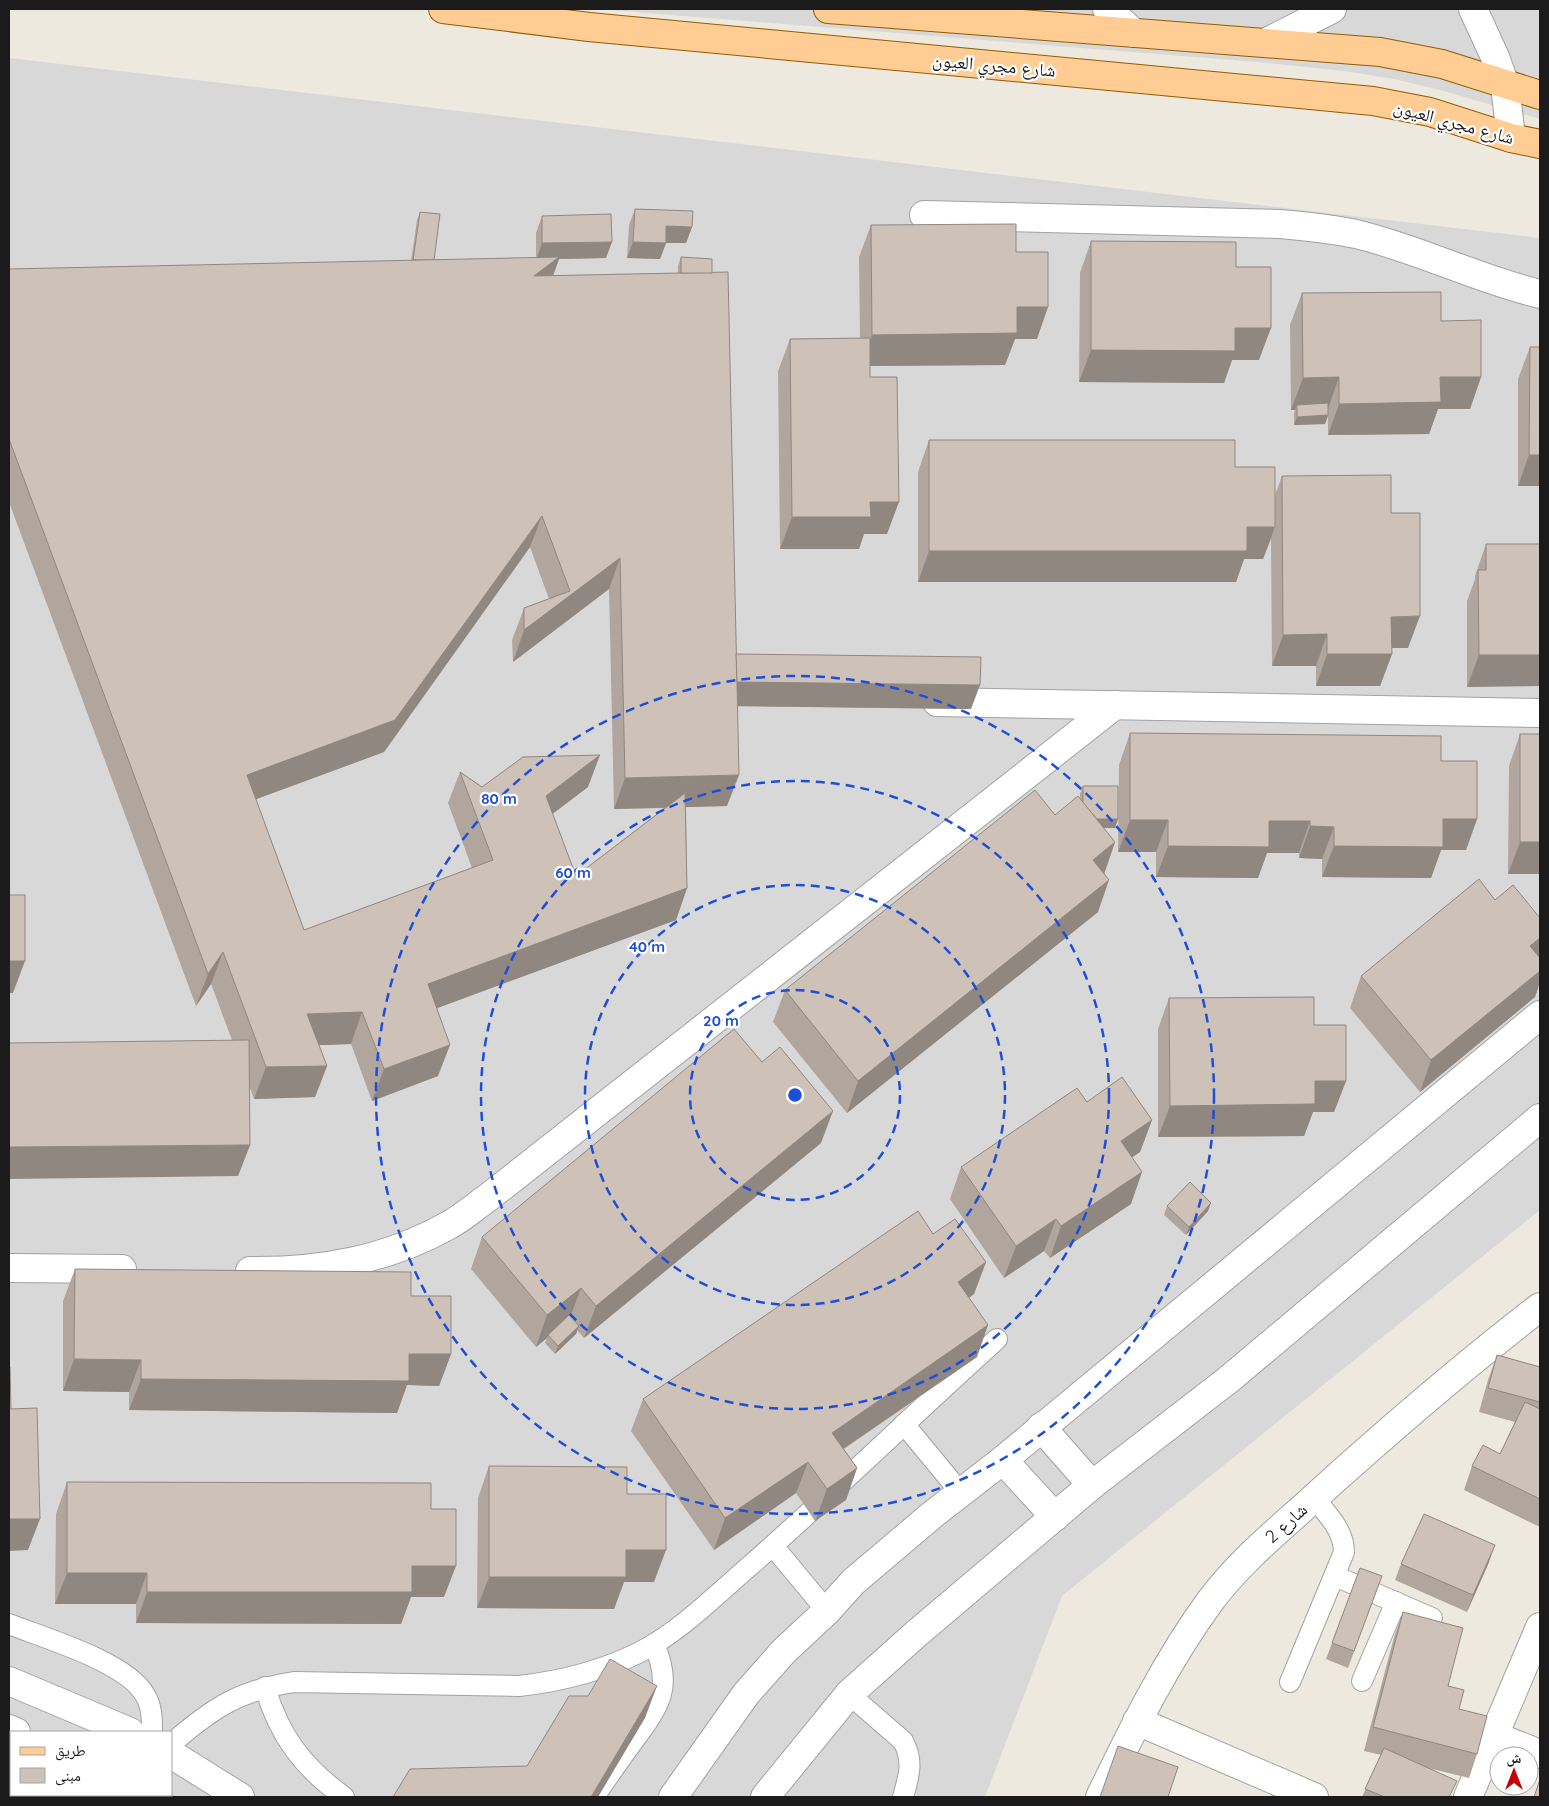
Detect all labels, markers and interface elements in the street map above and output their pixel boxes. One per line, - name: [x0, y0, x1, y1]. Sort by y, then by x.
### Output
- street label: شارع مجري العيون: [931, 48, 1057, 85]
- street label: شارع مجري العيون: [1390, 95, 1517, 153]
- text: 80 m: [481, 789, 517, 808]
- text: 60 m: [555, 863, 591, 882]
- text: 40 m: [629, 937, 665, 956]
- text: 20 m: [703, 1011, 739, 1030]
- centre of rings: [786, 1086, 804, 1104]
- street label: شارع 2: [1260, 1498, 1312, 1548]
- legend: [10, 1731, 172, 1796]
- text: طريق: [55, 1741, 86, 1761]
- north arrow: [1489, 1746, 1539, 1796]
- text: ش: [1507, 1749, 1522, 1767]
- text: مبنى: [55, 1766, 81, 1786]

